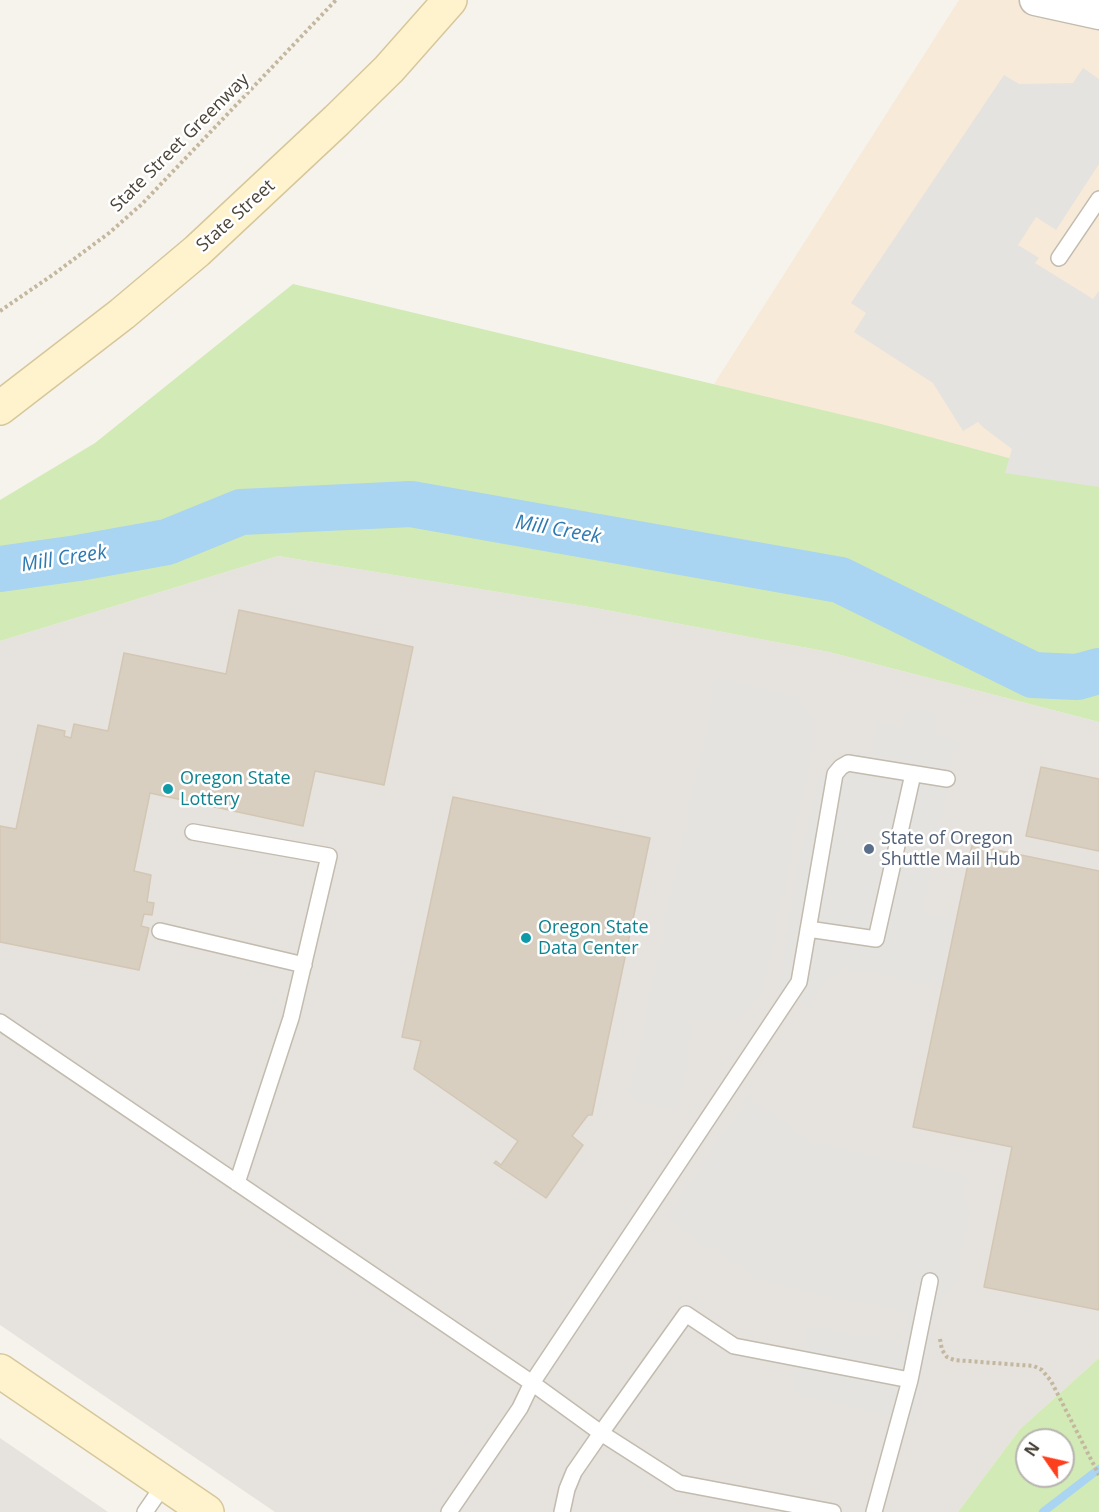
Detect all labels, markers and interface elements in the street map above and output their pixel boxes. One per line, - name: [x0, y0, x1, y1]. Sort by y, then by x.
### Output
- street label: State Street Greenway: [106, 69, 254, 217]
- street label: State Street: [192, 175, 280, 257]
- water label: Mill Creek: [513, 511, 603, 549]
- water label: Mill Creek: [19, 540, 109, 578]
- place label: Oregon State Lottery: [180, 768, 291, 810]
- marker: Oregon State Lottery: [161, 782, 175, 796]
- place label: State of Oregon Shuttle Mail Hub: [881, 828, 1020, 870]
- marker: State of Oregon Shuttle Mail Hub: [862, 842, 876, 856]
- place label: Oregon State Data Center: [538, 917, 649, 960]
- marker: Oregon State Data Center: [519, 931, 533, 945]
- north arrow: [1015, 1428, 1075, 1488]
- text: N: [1019, 1438, 1044, 1461]

